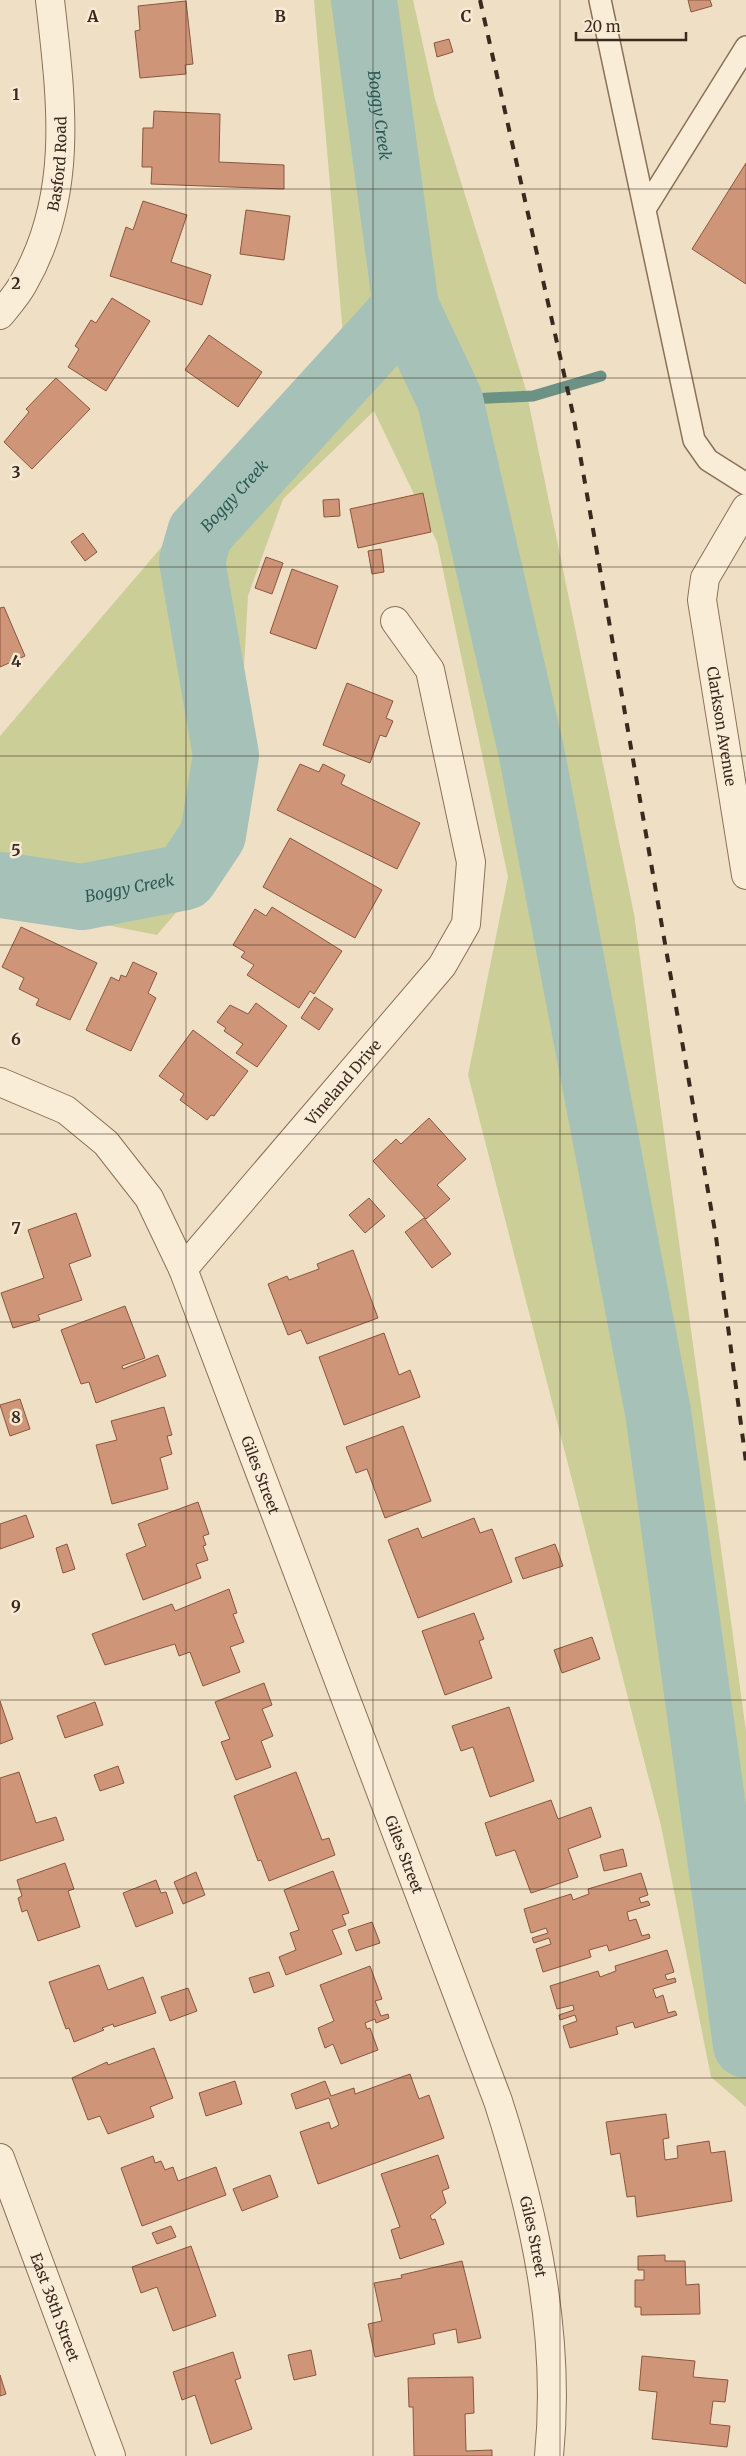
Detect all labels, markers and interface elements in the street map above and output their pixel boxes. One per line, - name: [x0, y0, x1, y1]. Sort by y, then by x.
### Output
- text: A: [86, 6, 99, 26]
- text: B: [274, 6, 286, 26]
- text: C: [461, 6, 471, 26]
- scale bar: [576, 10, 686, 42]
- text: 20 m: [584, 17, 621, 36]
- water label: Boggy Creek: [364, 69, 396, 161]
- text: 1: [12, 84, 20, 104]
- street label: Basford Road: [43, 116, 70, 213]
- text: 2: [11, 273, 21, 293]
- water label: Boggy Creek: [196, 455, 272, 536]
- text: 3: [11, 462, 21, 482]
- text: 4: [11, 651, 21, 671]
- street label: Clarkson Avenue: [703, 665, 741, 787]
- text: 5: [11, 840, 21, 860]
- water label: Boggy Creek: [83, 869, 176, 906]
- text: 6: [11, 1029, 21, 1049]
- street label: Vineland Drive: [300, 1035, 385, 1130]
- text: 7: [11, 1218, 21, 1238]
- text: 8: [11, 1407, 21, 1427]
- street label: Giles Street: [237, 1433, 284, 1517]
- text: 9: [11, 1596, 21, 1616]
- street label: Giles Street: [381, 1813, 428, 1896]
- street label: Giles Street: [516, 2194, 551, 2278]
- street label: East 38th Street: [27, 2250, 84, 2364]

